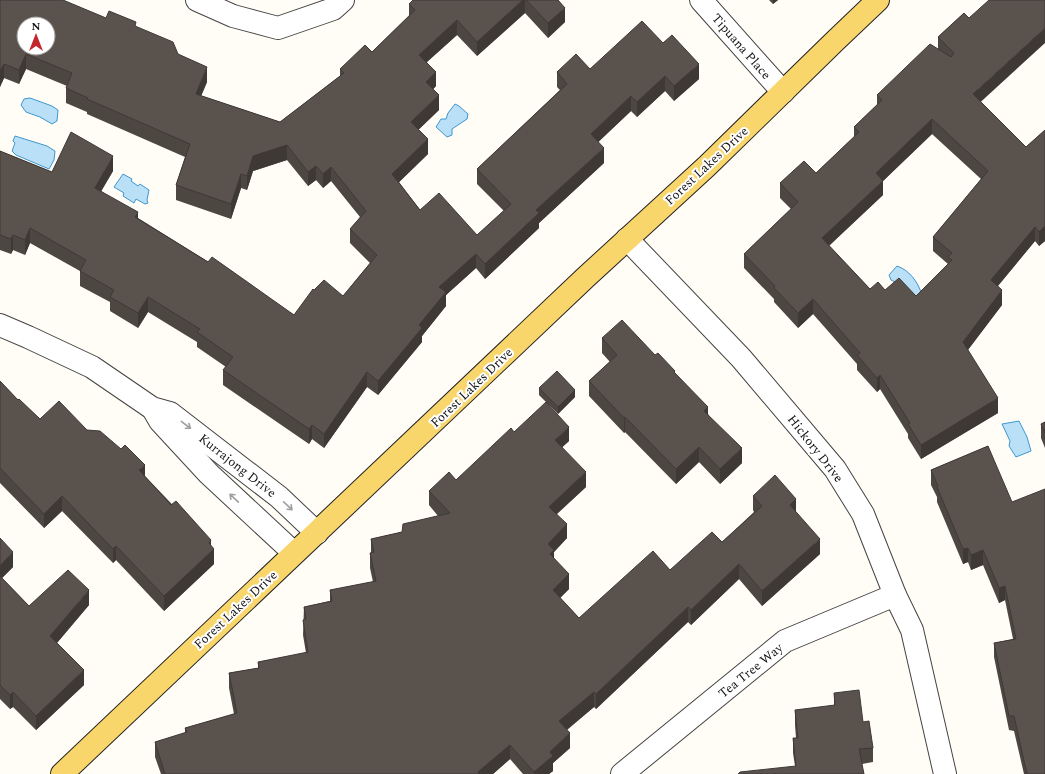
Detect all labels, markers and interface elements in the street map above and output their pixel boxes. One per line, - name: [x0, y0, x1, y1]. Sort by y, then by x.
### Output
- street label: Tipuana Place: [707, 9, 776, 84]
- north arrow: [16, 16, 56, 56]
- text: N: [32, 18, 41, 35]
- street label: Forest Lakes Drive: [660, 122, 753, 210]
- street label: Forest Lakes Drive: [426, 343, 517, 432]
- street label: Hickory Drive: [782, 410, 848, 487]
- one-way arrow: [181, 421, 192, 429]
- street label: Kurrajong Drive: [194, 429, 281, 503]
- one-way arrow: [229, 494, 240, 503]
- one-way arrow: [283, 501, 293, 511]
- street label: Forest Lakes Drive: [189, 566, 282, 654]
- street label: Tea Tree Way: [714, 638, 788, 703]

